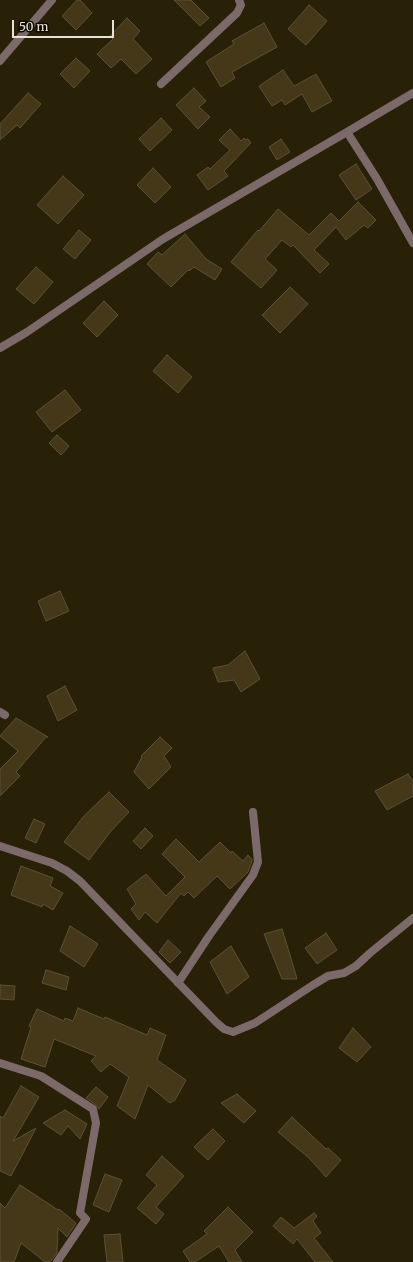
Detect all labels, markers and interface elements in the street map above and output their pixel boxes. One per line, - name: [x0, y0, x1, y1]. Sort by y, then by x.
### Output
- scale bar: [14, 12, 116, 38]
- text: 50 m: [19, 19, 48, 34]

